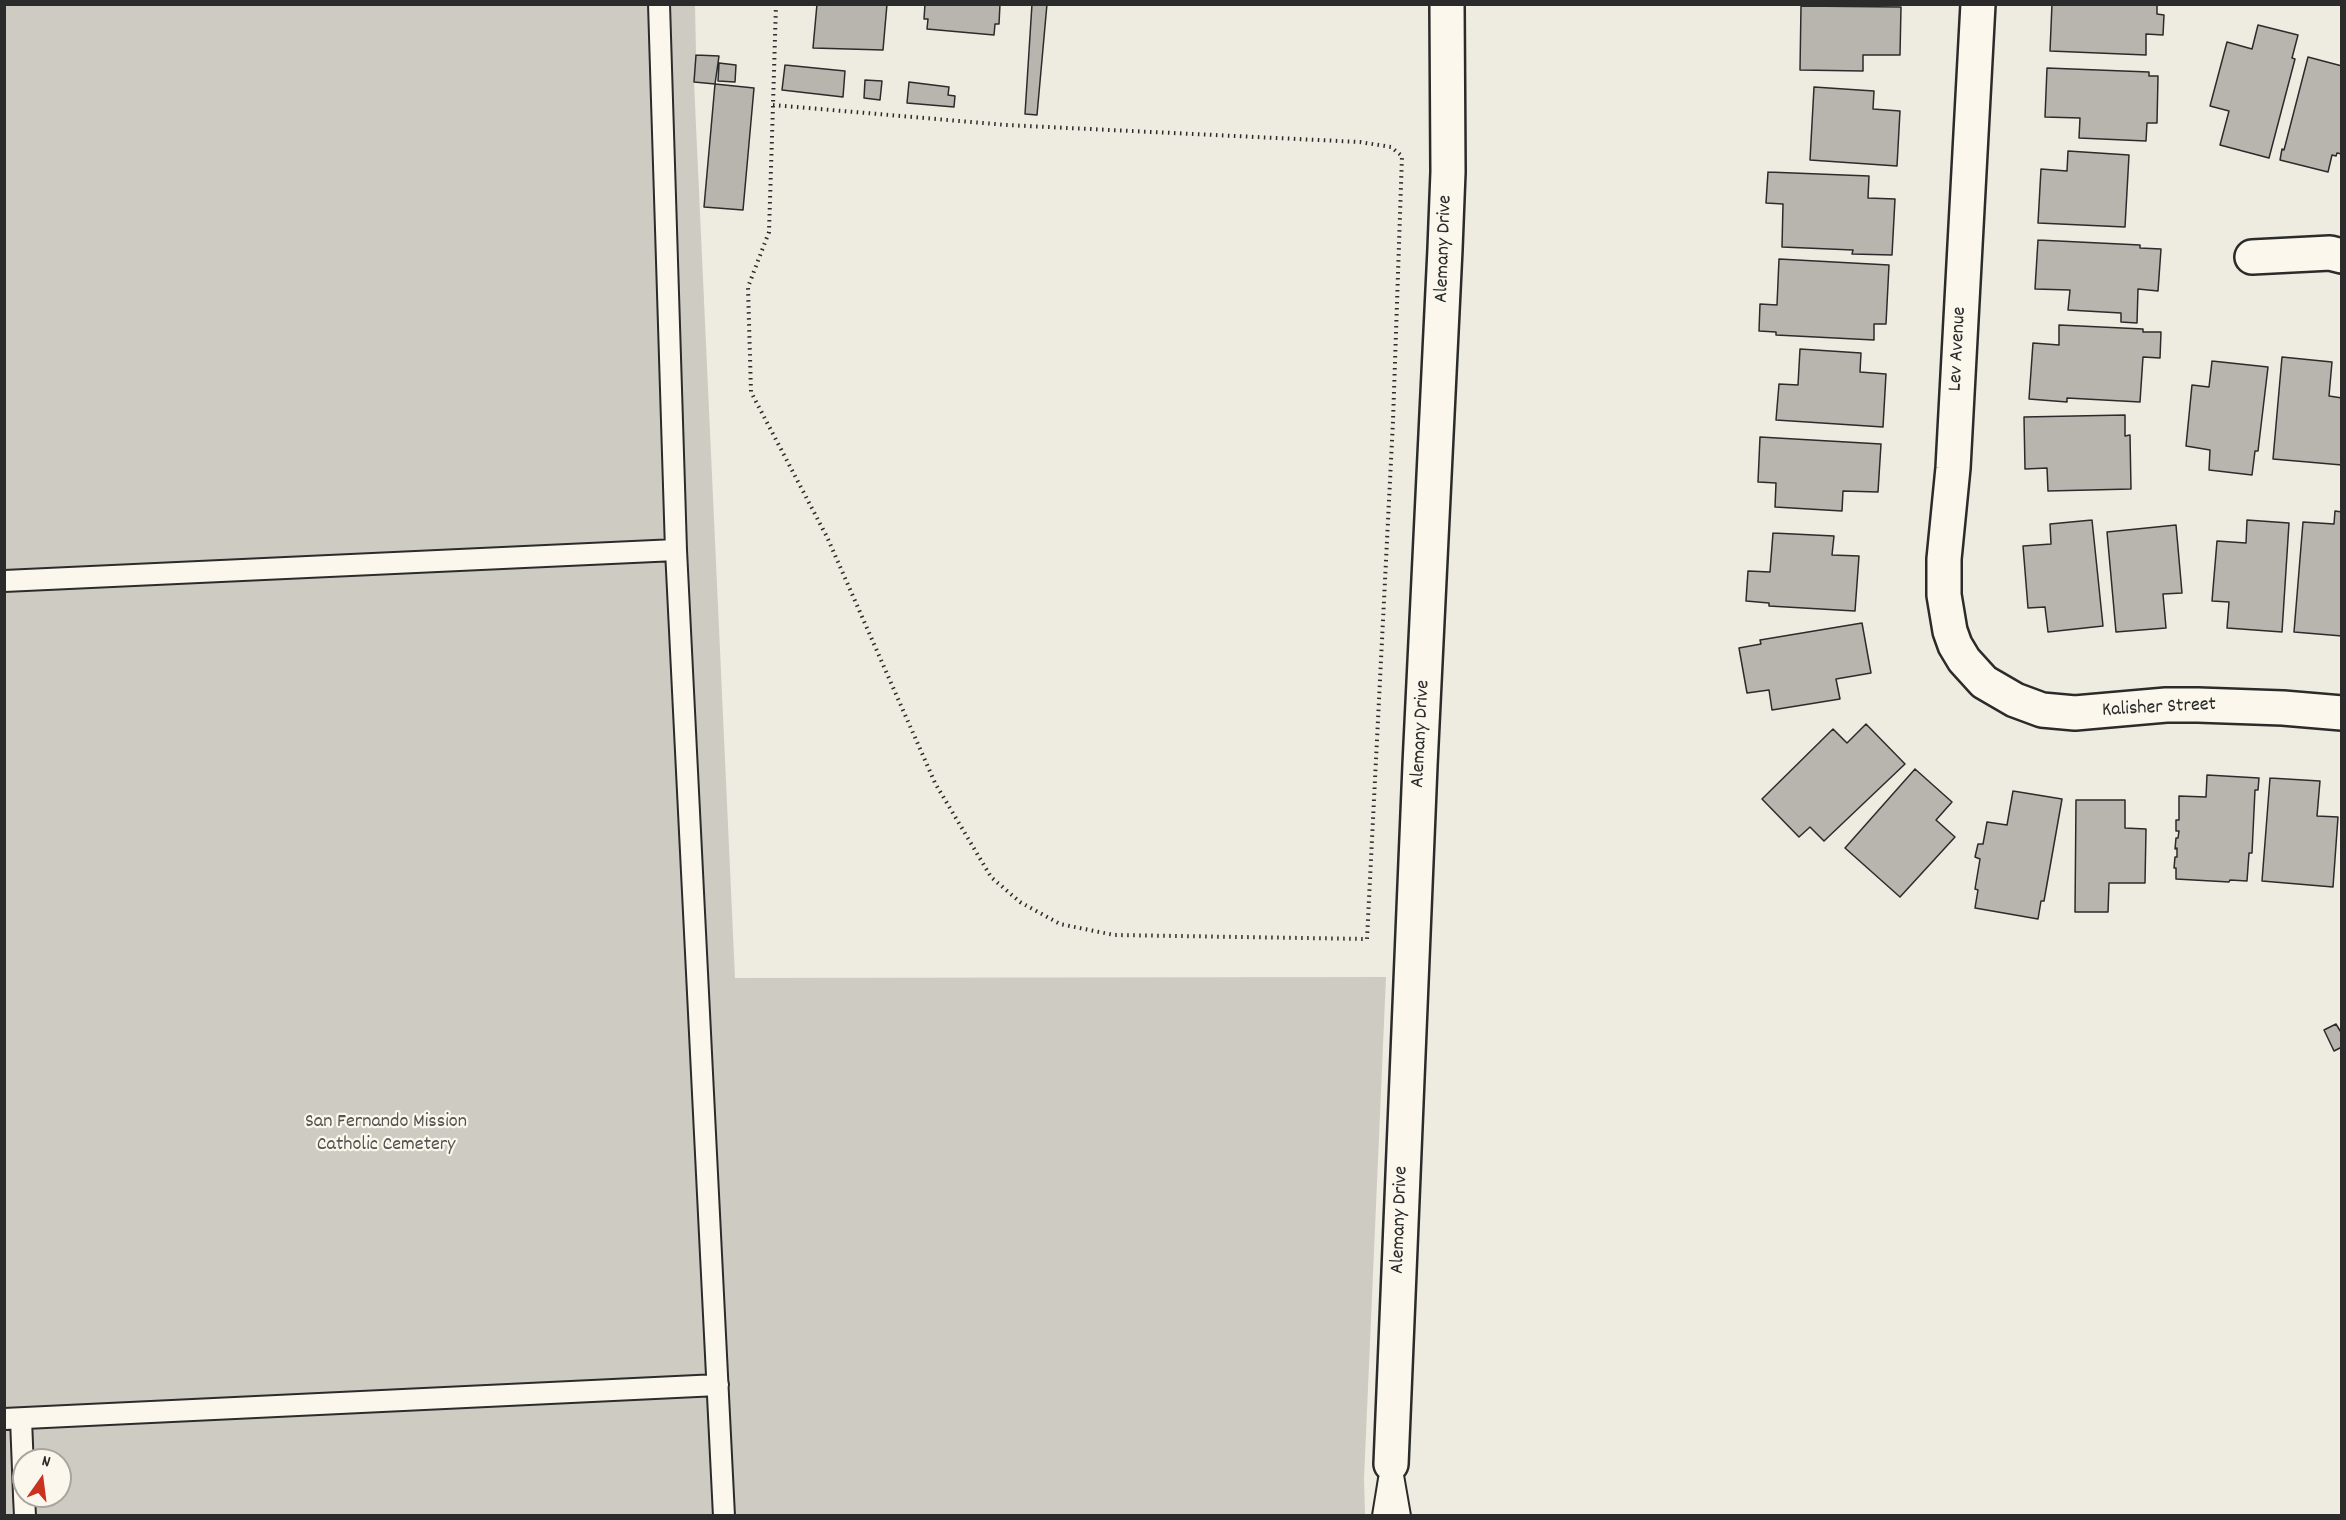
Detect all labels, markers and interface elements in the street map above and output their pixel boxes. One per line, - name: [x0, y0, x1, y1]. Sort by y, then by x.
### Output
- street label: Alemany Drive: [1431, 195, 1459, 303]
- street label: Lev Avenue: [1945, 306, 1973, 392]
- street label: Alemany Drive: [1407, 679, 1437, 789]
- street label: Kalisher Street: [2101, 694, 2217, 724]
- park label: San Fernando Mission Catholic Cemetery: [305, 1111, 467, 1158]
- street label: Alemany Drive: [1387, 1166, 1415, 1274]
- north arrow: [12, 1448, 72, 1508]
- text: N: [39, 1450, 53, 1474]

